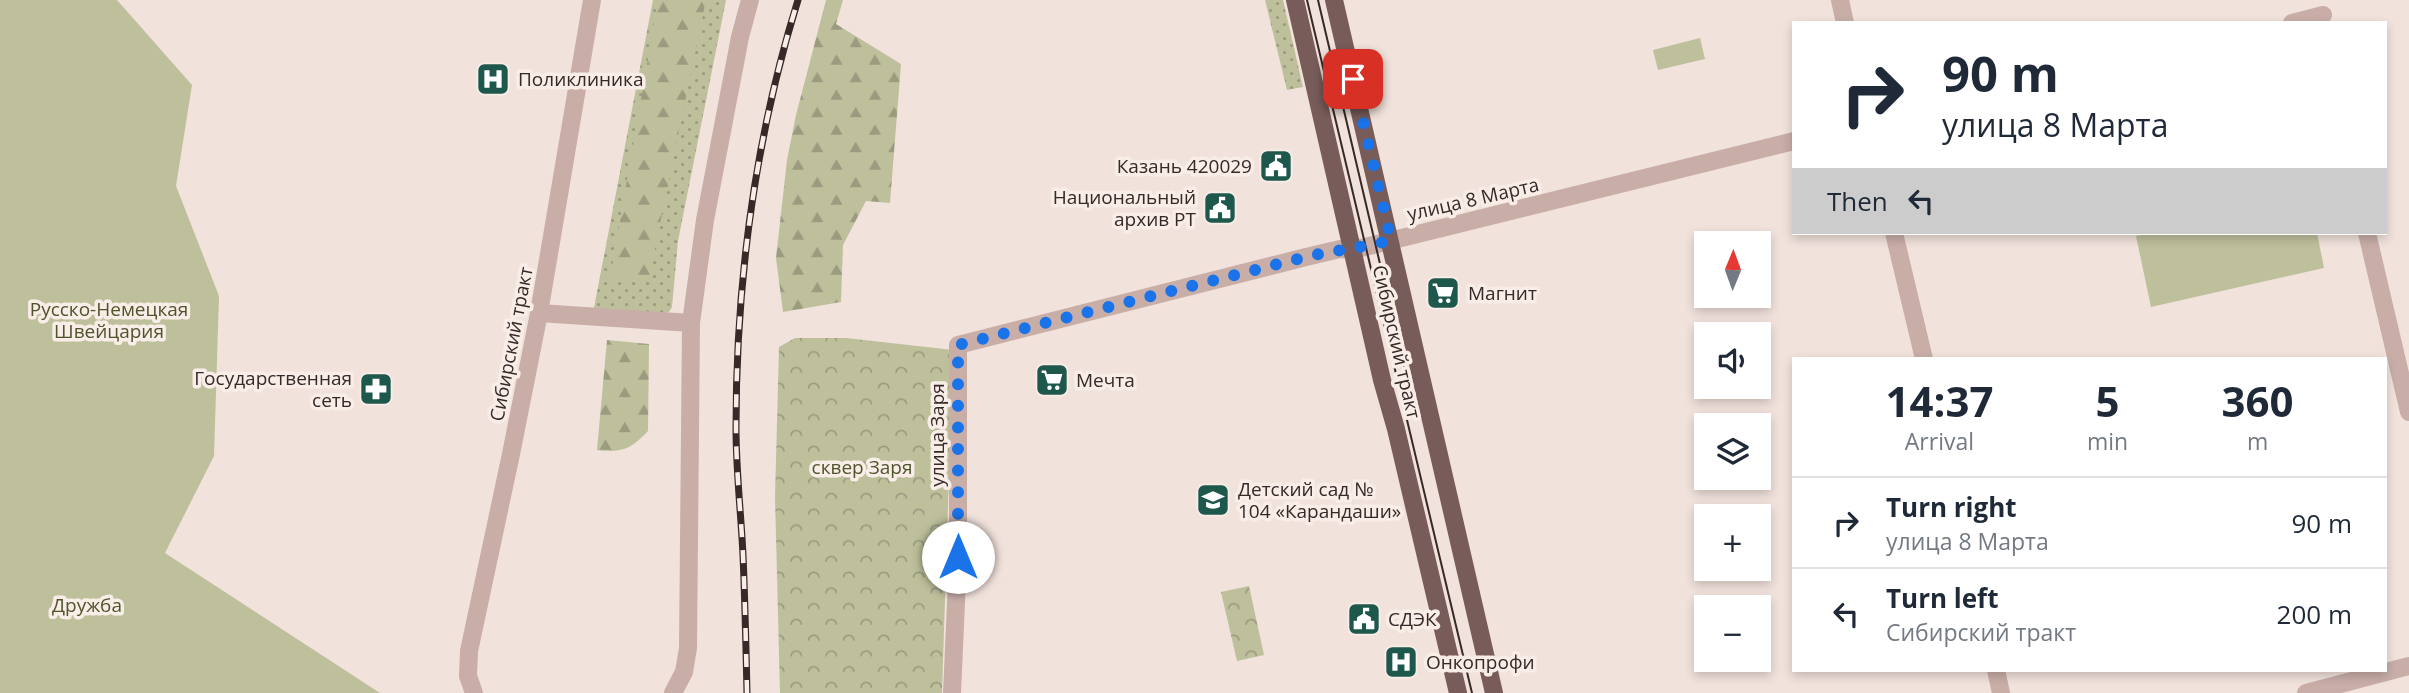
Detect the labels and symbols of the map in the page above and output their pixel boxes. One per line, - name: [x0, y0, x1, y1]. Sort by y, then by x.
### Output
- pin: [1323, 49, 1383, 109]
- hospital icon: Поликлиника: [474, 60, 512, 98]
- place label: Поликлиника: [518, 66, 643, 92]
- public building icon: Казань 420029: [1257, 147, 1295, 185]
- place label: Казань 420029: [1117, 153, 1252, 179]
- street label: улица 8 Марта: [1405, 171, 1541, 227]
- place label: Национальный архив РТ: [1053, 184, 1197, 232]
- public building icon: Национальный архив РТ: [1201, 189, 1239, 227]
- north arrow: [1694, 231, 1771, 308]
- street label: Сибирский тракт: [1367, 263, 1427, 421]
- street label: Сибирский тракт: [483, 264, 539, 424]
- supermarket icon: Магнит: [1424, 274, 1462, 312]
- place label: Магнит: [1468, 280, 1537, 306]
- park label: Русско-Немецкая Швейцария: [30, 296, 188, 344]
- supermarket icon: Мечта: [1033, 361, 1071, 399]
- place label: Государственная сеть: [194, 365, 352, 413]
- place label: Мечта: [1076, 367, 1135, 393]
- pharmacy icon: Государственная сеть: [357, 370, 395, 408]
- street label: улица Заря: [924, 383, 950, 487]
- park label: сквер Заря: [812, 454, 912, 480]
- place label: Детский сад № 104 «Карандаши»: [1238, 476, 1401, 524]
- school or university icon: Детский сад № 104 «Карандаши»: [1194, 481, 1232, 519]
- position arrow: [921, 520, 995, 594]
- park label: Дружба: [52, 592, 122, 618]
- public building icon: СДЭК: [1345, 600, 1383, 638]
- place label: СДЭК: [1388, 606, 1437, 632]
- hospital icon: Онкопрофи: [1382, 643, 1420, 681]
- place label: Онкопрофи: [1426, 649, 1535, 675]

